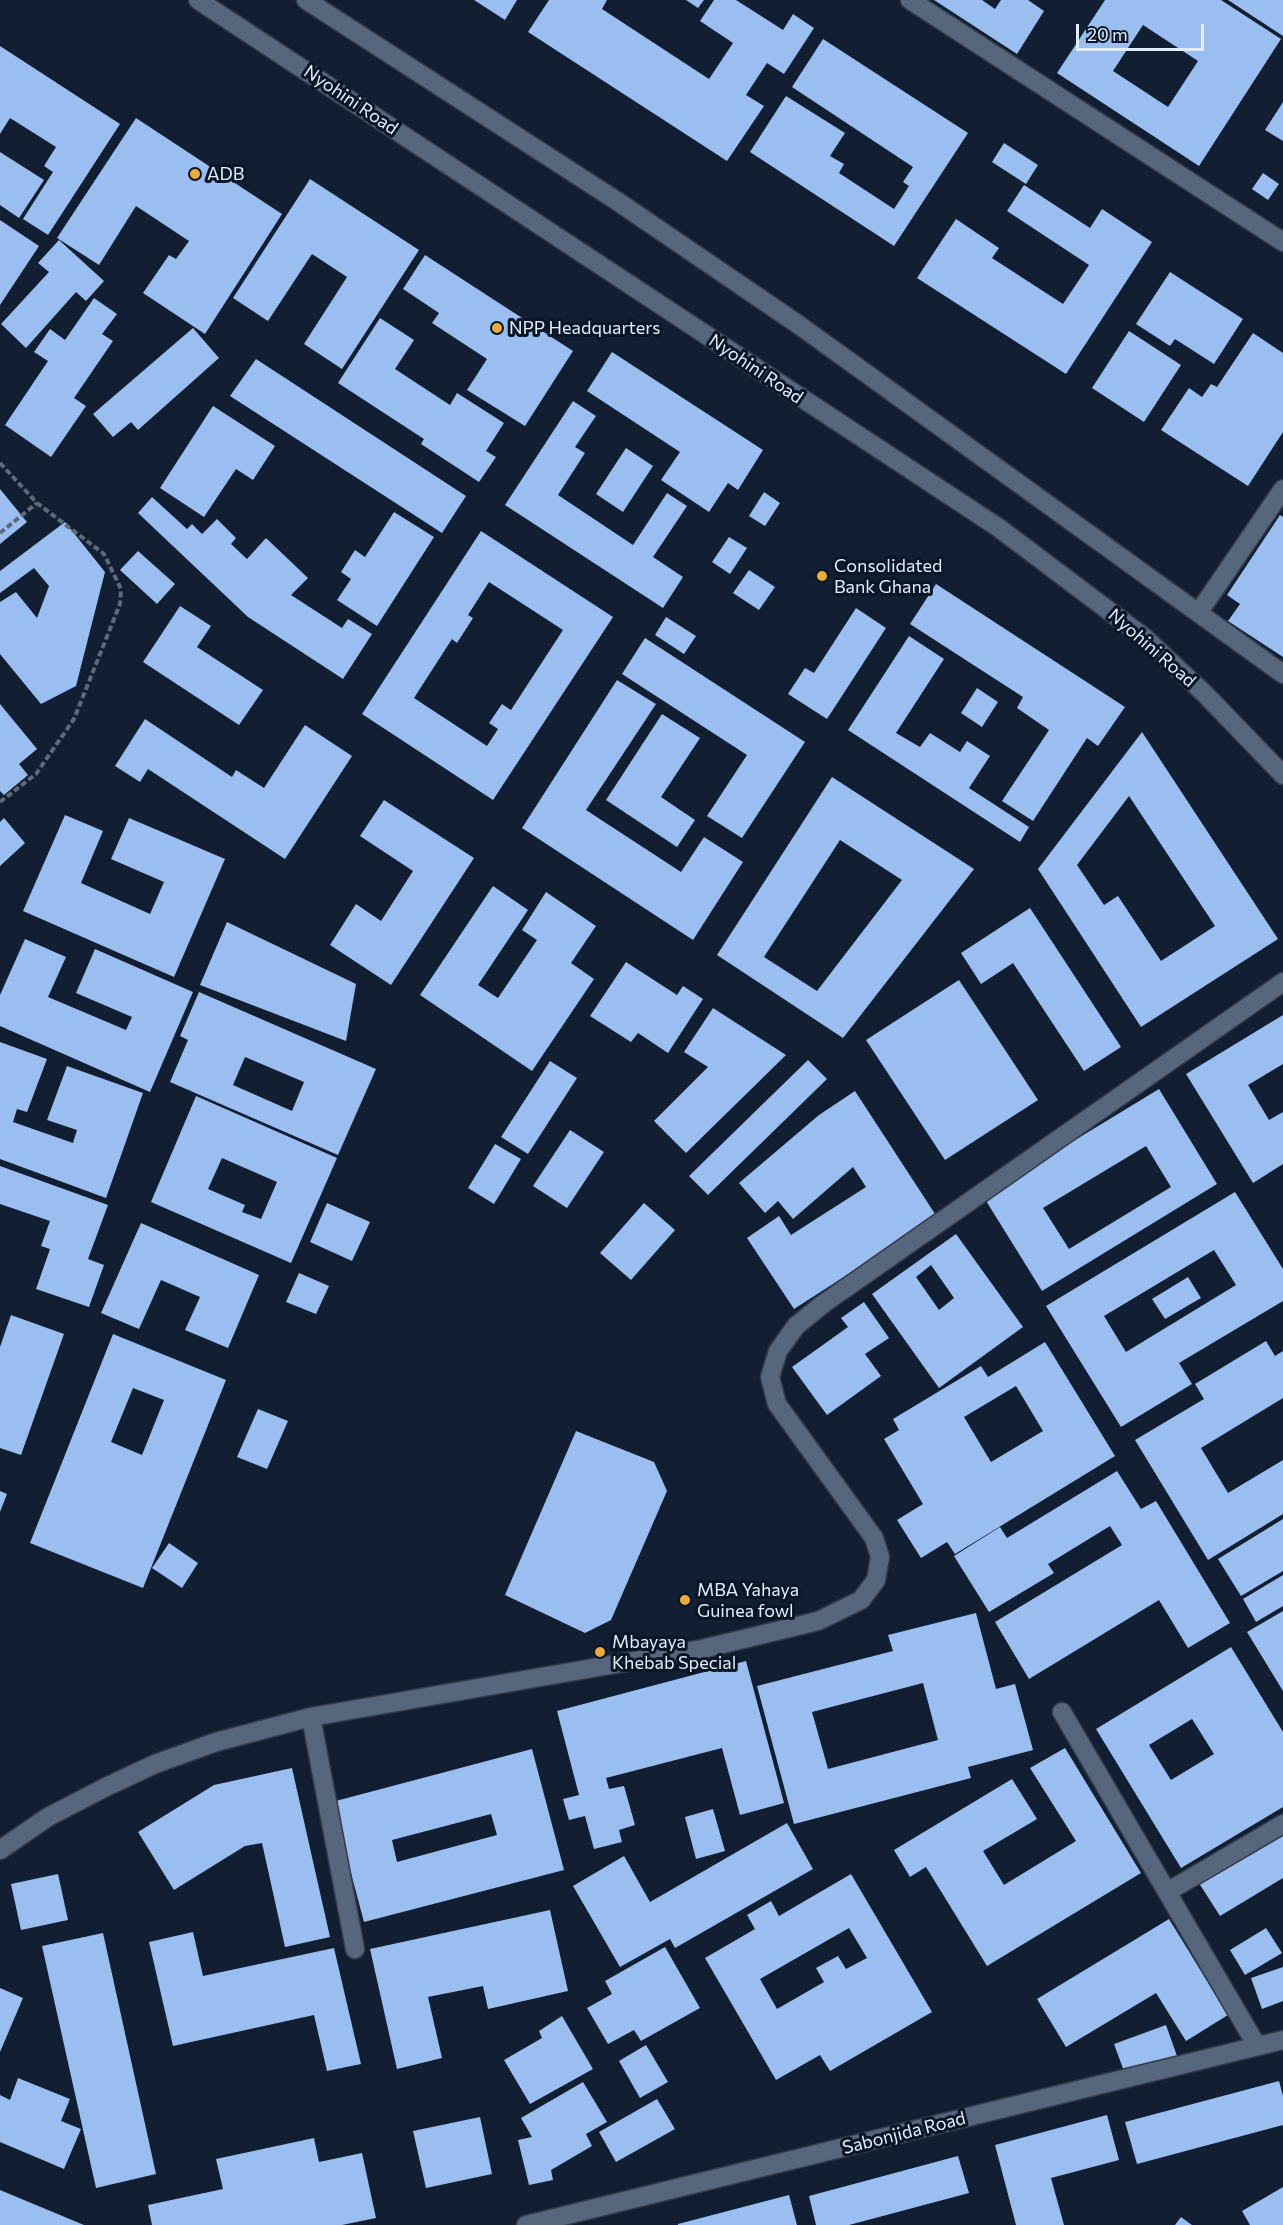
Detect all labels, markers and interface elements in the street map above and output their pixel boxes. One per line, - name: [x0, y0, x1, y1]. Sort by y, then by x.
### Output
- scale bar: [1079, 12, 1206, 50]
- text: 20 m: [1087, 23, 1128, 45]
- street label: Nyohini Road: [300, 61, 402, 139]
- place label: ADB: [207, 163, 244, 185]
- marker: ADB: [188, 167, 202, 181]
- place label: NPP Headquarters: [509, 317, 660, 339]
- marker: NPP Headquarters: [490, 321, 504, 335]
- street label: Nyohini Road: [705, 330, 807, 408]
- place label: Consolidated Bank Ghana: [834, 555, 942, 598]
- marker: Consolidated Bank Ghana: [815, 569, 829, 583]
- street label: Nyohini Road: [1104, 604, 1200, 692]
- place label: MBA Yahaya Guinea fowl: [697, 1579, 799, 1622]
- marker: MBA Yahaya Guinea fowl: [678, 1593, 692, 1607]
- place label: Mbayaya Khebab Special: [612, 1631, 736, 1674]
- marker: Mbayaya Khebab Special: [593, 1645, 607, 1659]
- street label: Sabonjida Road: [840, 2107, 968, 2159]

